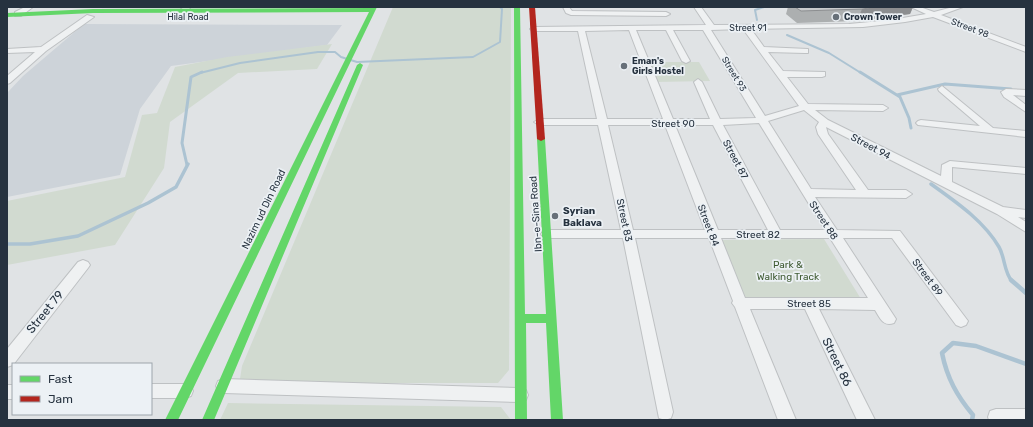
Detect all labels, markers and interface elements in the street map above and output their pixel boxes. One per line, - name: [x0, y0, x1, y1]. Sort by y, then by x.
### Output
- street label: Hilal Road: [167, 12, 209, 22]
- marker: Crown Tower: [831, 12, 841, 22]
- place label: Crown Tower: [844, 12, 902, 22]
- street label: Street 98: [950, 16, 990, 40]
- street label: Street 91: [729, 23, 767, 33]
- street label: Street 93: [720, 55, 748, 93]
- place label: Eman's Girls Hostel: [632, 56, 684, 76]
- marker: Eman's Girls Hostel: [619, 61, 629, 71]
- street label: Street 90: [651, 118, 695, 130]
- street label: Street 94: [849, 131, 892, 162]
- street label: Street 87: [720, 138, 750, 181]
- street label: Nazim ud Din Road: [239, 168, 288, 251]
- street label: Ibn-e-Sina Road: [527, 175, 545, 252]
- street label: Street 83: [614, 198, 634, 243]
- street label: Street 88: [806, 199, 840, 242]
- street label: Street 84: [695, 203, 722, 248]
- place label: Syrian Baklava: [563, 205, 602, 229]
- marker: Syrian Baklava: [550, 211, 560, 221]
- street label: Street 82: [736, 229, 780, 241]
- street label: Street 89: [909, 257, 945, 299]
- park label: Park & Walking Track: [757, 259, 820, 283]
- street label: Street 79: [24, 288, 66, 336]
- street label: Street 85: [787, 298, 831, 310]
- street label: Street 86: [819, 335, 855, 389]
- legend: [12, 363, 152, 415]
- text: Fast: [48, 372, 72, 386]
- text: Jam: [48, 392, 73, 406]

